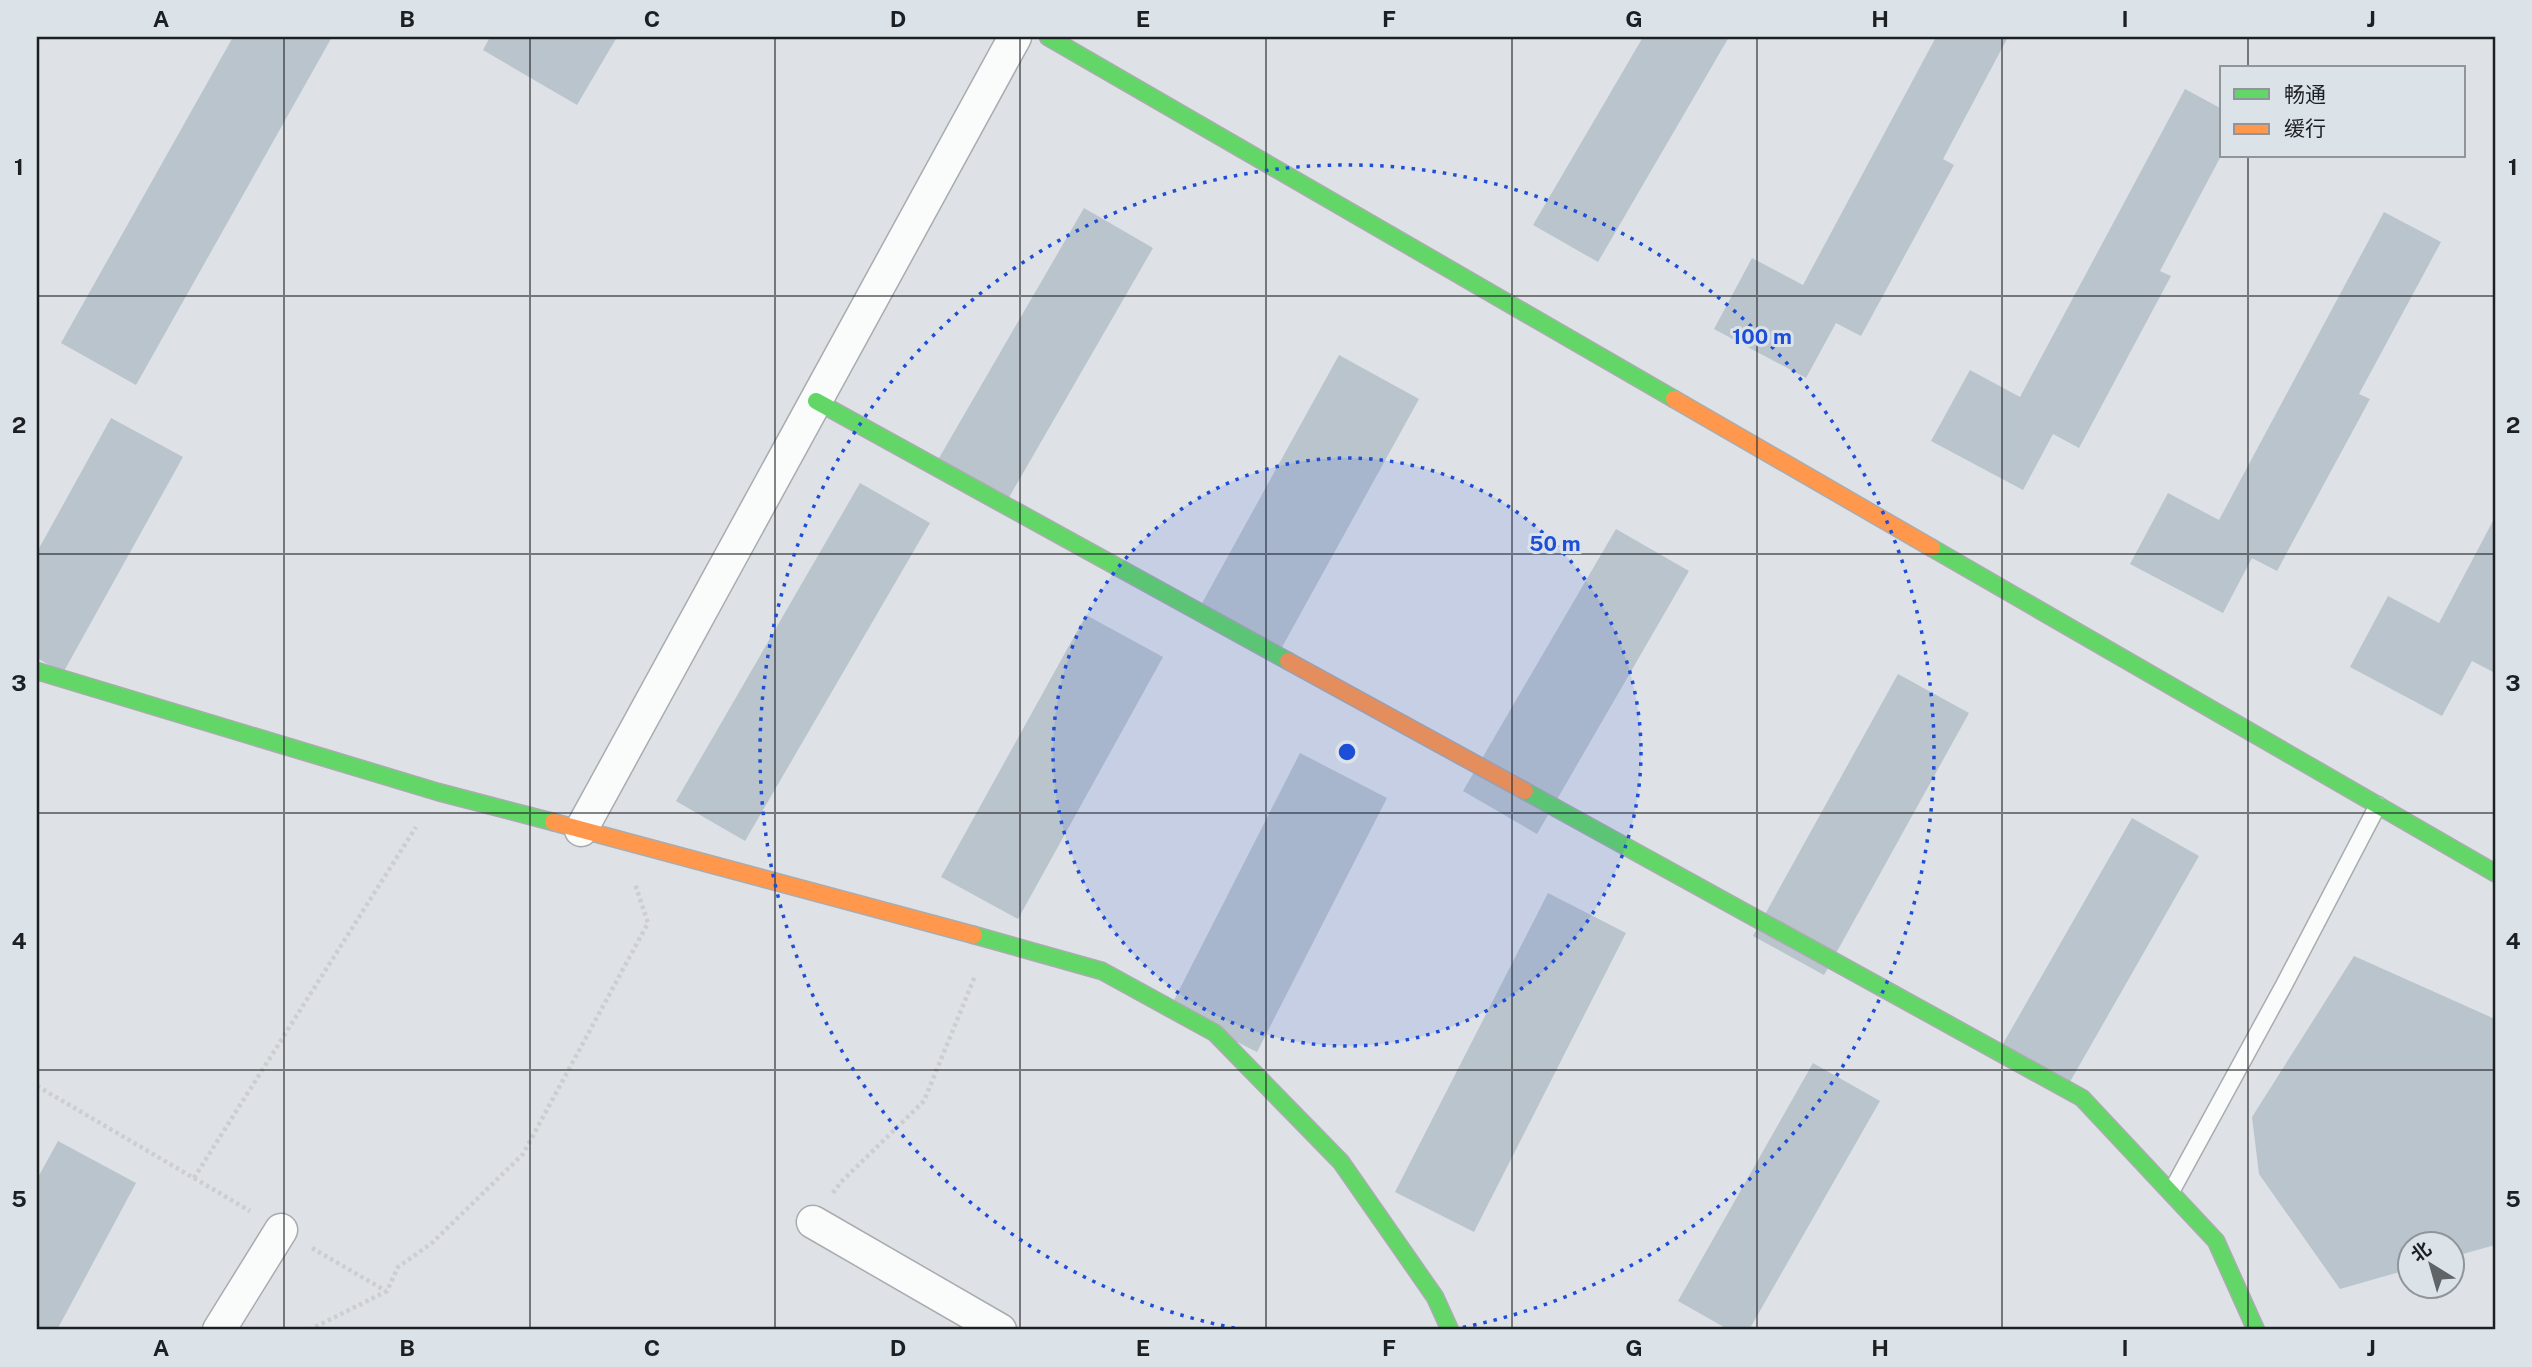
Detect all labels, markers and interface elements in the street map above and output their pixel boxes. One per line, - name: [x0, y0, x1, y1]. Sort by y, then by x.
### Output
- text: A: [153, 5, 170, 32]
- text: B: [399, 5, 415, 32]
- text: C: [644, 5, 660, 32]
- text: D: [890, 5, 906, 32]
- text: E: [1136, 5, 1150, 32]
- text: F: [1382, 5, 1396, 32]
- text: G: [1625, 5, 1643, 32]
- text: H: [1871, 5, 1889, 32]
- text: I: [2121, 5, 2129, 32]
- text: J: [2366, 5, 2376, 32]
- legend: [2220, 66, 2466, 158]
- text: 畅通: [2284, 82, 2326, 107]
- text: 缓行: [2284, 116, 2326, 141]
- text: 1: [14, 153, 24, 180]
- text: 1: [2508, 153, 2518, 180]
- text: 100 m: [1732, 324, 1792, 349]
- text: 2: [12, 411, 26, 438]
- text: 2: [2506, 411, 2520, 438]
- text: 50 m: [1529, 531, 1581, 556]
- text: 3: [11, 669, 27, 696]
- text: 3: [2505, 669, 2521, 696]
- centre of rings: [1335, 740, 1359, 764]
- text: 4: [11, 927, 27, 954]
- text: 4: [2505, 927, 2521, 954]
- text: 5: [11, 1185, 27, 1212]
- text: 5: [2505, 1185, 2521, 1212]
- north arrow: [2396, 1230, 2466, 1300]
- text: 北: [2407, 1237, 2435, 1266]
- text: A: [153, 1334, 170, 1361]
- text: B: [399, 1334, 415, 1361]
- text: C: [644, 1334, 660, 1361]
- text: D: [890, 1334, 906, 1361]
- text: E: [1136, 1334, 1150, 1361]
- text: F: [1382, 1334, 1396, 1361]
- text: G: [1625, 1334, 1643, 1361]
- text: H: [1871, 1334, 1889, 1361]
- text: I: [2121, 1334, 2129, 1361]
- text: J: [2366, 1334, 2376, 1361]

